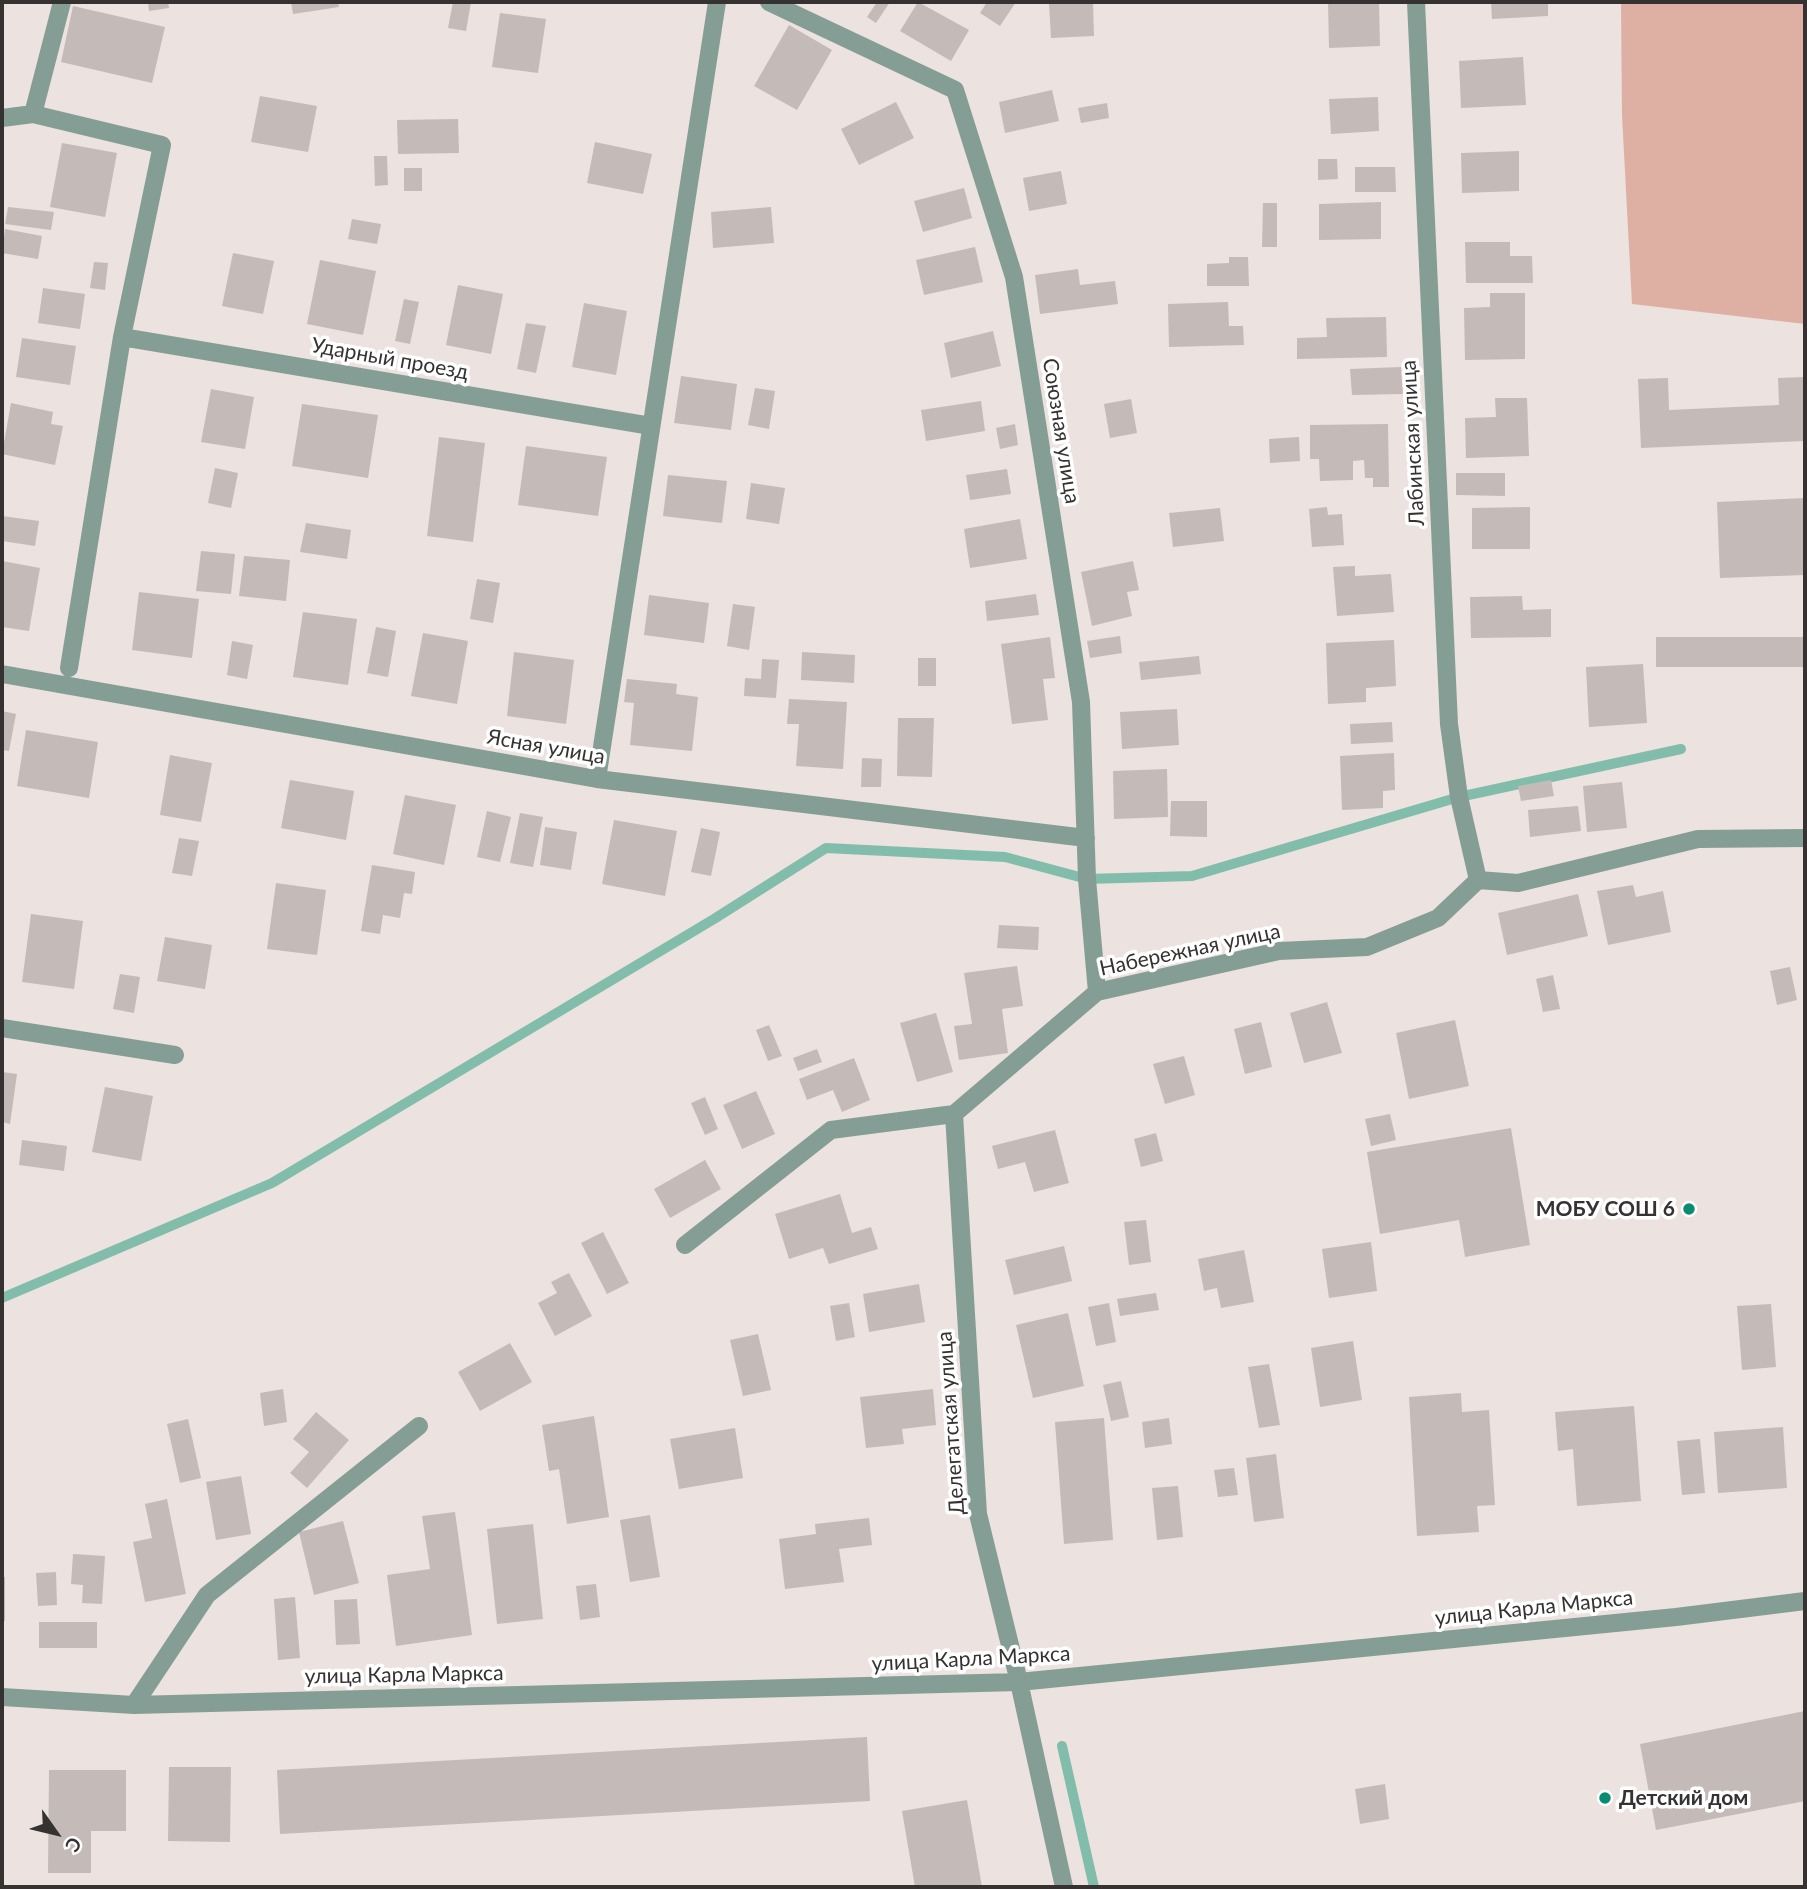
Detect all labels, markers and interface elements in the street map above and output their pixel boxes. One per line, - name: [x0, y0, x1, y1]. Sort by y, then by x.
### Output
- street label: Ударный проезд: [310, 333, 470, 385]
- street label: Союзная улица: [1037, 357, 1085, 505]
- street label: Лабинская улица: [1396, 359, 1430, 527]
- street label: Ясная улица: [485, 724, 607, 770]
- street label: Набережная улица: [1097, 919, 1283, 981]
- place label: МОБУ СОШ 6: [1536, 1196, 1675, 1222]
- marker: МОБУ СОШ 6: [1681, 1201, 1697, 1217]
- street label: Делегатская улица: [932, 1331, 970, 1515]
- street label: улица Карла Маркса: [1434, 1585, 1634, 1631]
- street label: улица Карла Маркса: [871, 1641, 1071, 1677]
- street label: улица Карла Маркса: [304, 1661, 504, 1689]
- place label: Детский дом: [1619, 1785, 1748, 1811]
- marker: Детский дом: [1597, 1790, 1613, 1806]
- north arrow: [21, 1798, 91, 1868]
- text: С: [61, 1833, 87, 1857]

